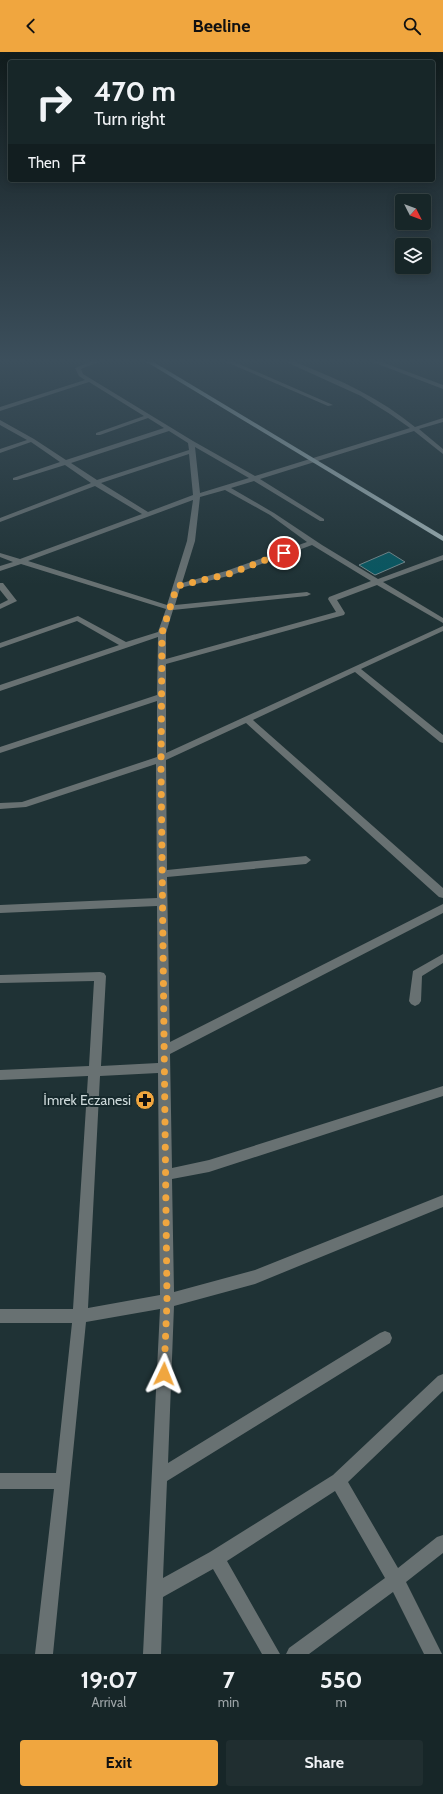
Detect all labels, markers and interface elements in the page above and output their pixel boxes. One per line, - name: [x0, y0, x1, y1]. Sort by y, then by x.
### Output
- icon: back: [20, 15, 42, 37]
- text: Beeline: [192, 15, 251, 37]
- icon: search: [401, 15, 423, 37]
- text: 470 m: [94, 74, 176, 108]
- icon: right: [28, 76, 80, 128]
- text: Turn right: [94, 108, 165, 130]
- icon: arrive: [68, 152, 90, 174]
- text: Then: [28, 154, 60, 172]
- north arrow: [395, 194, 431, 230]
- map controls: [395, 194, 431, 274]
- button: layers: [395, 238, 431, 274]
- pin: [267, 536, 301, 570]
- icon: arrive: [273, 542, 295, 564]
- pharmacy icon: İmrek Eczanesi: [134, 1089, 156, 1111]
- place label: İmrek Eczanesi: [43, 1091, 131, 1109]
- position arrow: [143, 1353, 185, 1395]
- text: 19:07: [80, 1665, 137, 1694]
- text: 7: [222, 1665, 235, 1694]
- text: 550: [320, 1665, 362, 1694]
- text: Arrival: [92, 1694, 126, 1710]
- text: min: [218, 1694, 239, 1710]
- text: m: [335, 1694, 347, 1710]
- button: Exit: [20, 1740, 218, 1786]
- button: Share: [226, 1740, 423, 1786]

